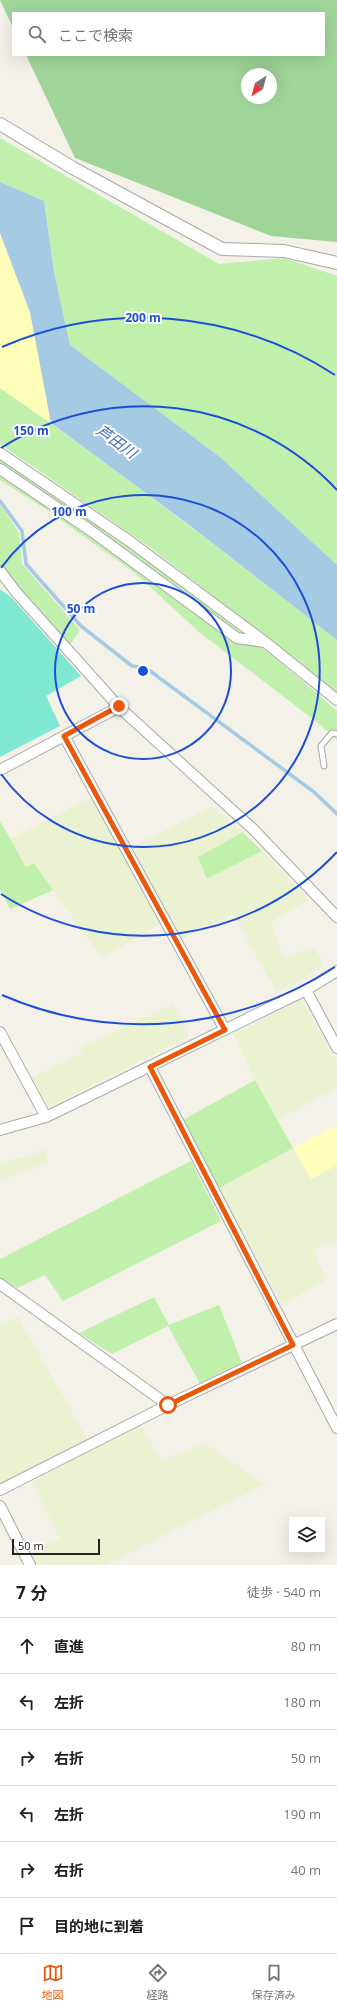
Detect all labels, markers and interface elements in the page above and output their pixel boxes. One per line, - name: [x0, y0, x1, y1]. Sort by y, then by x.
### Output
- search box: [12, 12, 325, 56]
- icon: search: [26, 23, 48, 45]
- text: ここで検索: [58, 25, 133, 45]
- north arrow: [241, 68, 277, 104]
- text: 200 m: [125, 309, 161, 326]
- water label: 芦田川: [93, 420, 143, 463]
- text: 150 m: [13, 422, 49, 439]
- text: 100 m: [51, 503, 87, 520]
- text: 50 m: [67, 600, 95, 617]
- centre of rings: [136, 664, 150, 678]
- route end: [110, 697, 128, 715]
- route start: [159, 1396, 177, 1414]
- map controls: [289, 1517, 325, 1553]
- button: layers: [289, 1517, 325, 1553]
- scale bar: [12, 1537, 100, 1556]
- text: 50 m: [18, 1538, 44, 1553]
- text: 7 分: [16, 1581, 47, 1604]
- text: 徒歩 · 540 m: [247, 1583, 321, 1601]
- icon: ahead: [16, 1635, 38, 1657]
- text: 直進: [54, 1636, 84, 1656]
- text: 80 m: [291, 1637, 321, 1655]
- icon: left: [16, 1691, 38, 1713]
- text: 左折: [54, 1692, 84, 1712]
- text: 180 m: [283, 1693, 321, 1711]
- icon: right: [16, 1747, 38, 1769]
- text: 右折: [54, 1748, 84, 1768]
- text: 50 m: [291, 1749, 321, 1767]
- icon: left: [16, 1803, 38, 1825]
- text: 左折: [54, 1804, 84, 1824]
- text: 190 m: [283, 1805, 321, 1823]
- icon: right: [16, 1859, 38, 1881]
- text: 右折: [54, 1860, 84, 1880]
- text: 40 m: [291, 1861, 321, 1879]
- icon: arrive: [16, 1915, 38, 1937]
- text: 目的地に到着: [54, 1916, 144, 1936]
- tab: 地図: [42, 1962, 64, 2002]
- tab: 経路: [147, 1962, 169, 2002]
- tab: 保存済み: [252, 1962, 296, 2002]

